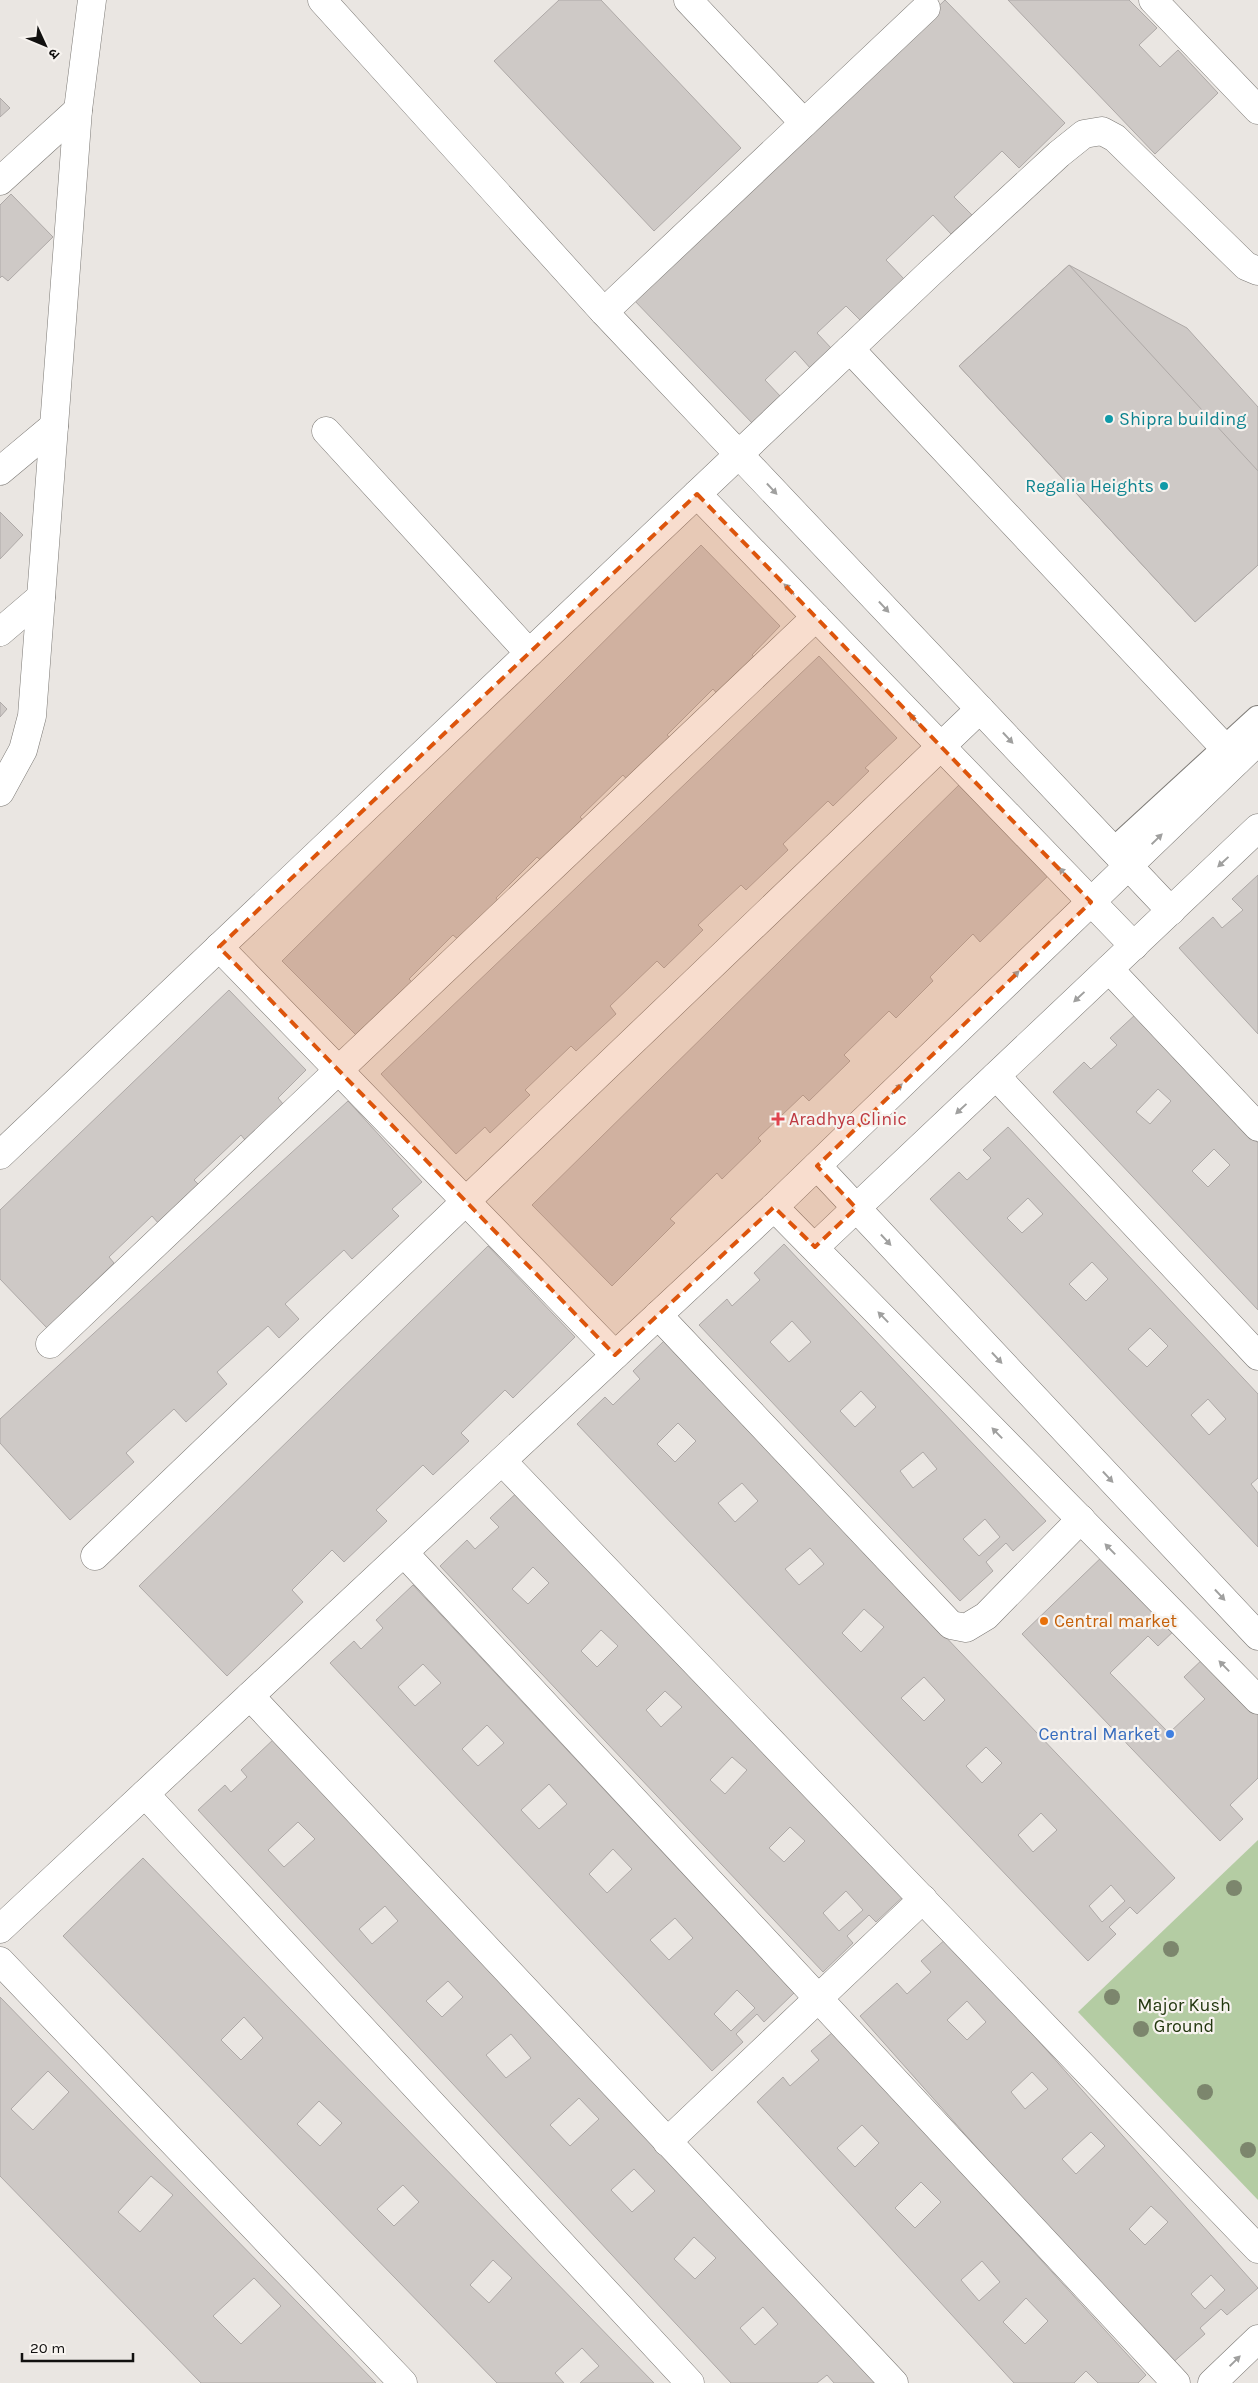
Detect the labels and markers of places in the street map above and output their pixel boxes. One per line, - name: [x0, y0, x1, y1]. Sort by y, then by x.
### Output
- place label: Shipra building: [1119, 408, 1246, 430]
- marker: Shipra building: [1103, 413, 1115, 425]
- place label: Regalia Heights: [1025, 475, 1154, 497]
- marker: Regalia Heights: [1158, 480, 1170, 492]
- place label: Aradhya Clinic: [789, 1108, 907, 1130]
- marker: Aradhya Clinic: [771, 1112, 785, 1126]
- place label: Central market: [1054, 1610, 1177, 1632]
- marker: Central market: [1038, 1615, 1050, 1627]
- place label: Central Market: [1039, 1723, 1160, 1745]
- marker: Central Market: [1164, 1728, 1176, 1740]

